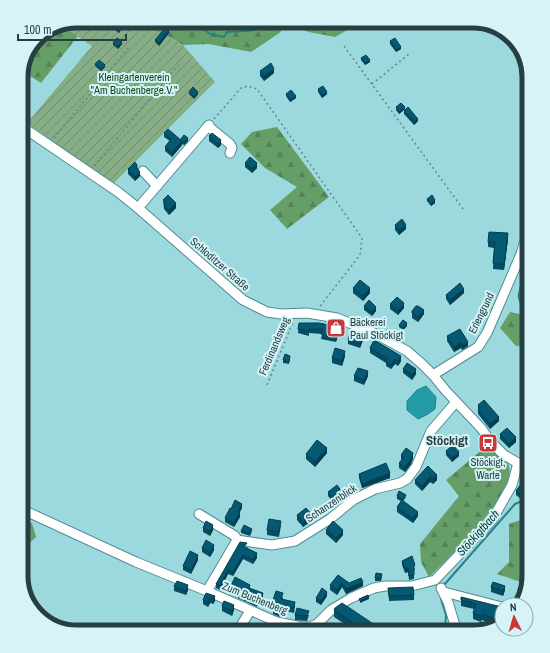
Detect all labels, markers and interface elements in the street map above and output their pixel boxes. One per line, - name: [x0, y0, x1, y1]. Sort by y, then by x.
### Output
- scale bar: [18, 16, 126, 42]
- text: 100 m: [24, 22, 51, 38]
- park label: Kleingartenverein "Am Buchenberge.V.": [91, 70, 177, 97]
- street label: Schloditzer Straße: [187, 234, 253, 294]
- street label: Erlengrund: [465, 290, 497, 336]
- street label: Ferdinandsweg: [255, 315, 293, 377]
- place label: Bäckerei Paul Stöckigt: [350, 315, 404, 342]
- shop icon: Bäckerei Paul Stöckigt: [325, 317, 347, 339]
- district label: Stöckigt: [426, 432, 468, 449]
- bus stop icon: Stöckigt, Warte: [477, 432, 499, 454]
- place label: Stöckigt, Warte: [470, 455, 506, 482]
- street label: Schanzenblick: [303, 481, 360, 525]
- water label: Stöckigtbach: [453, 507, 503, 559]
- street label: Zum Buchenberg: [220, 579, 290, 617]
- north arrow: [494, 597, 534, 637]
- text: N: [509, 600, 517, 614]

